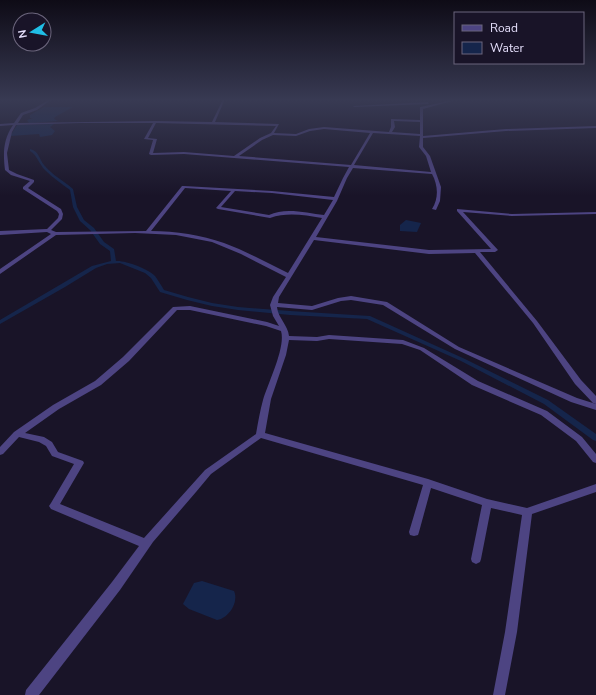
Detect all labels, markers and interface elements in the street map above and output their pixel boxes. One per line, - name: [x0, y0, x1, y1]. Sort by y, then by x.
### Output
- north arrow: [12, 12, 52, 52]
- legend: [454, 12, 584, 64]
- text: Road: [490, 20, 518, 36]
- text: N: [15, 28, 31, 39]
- text: Water: [490, 40, 524, 56]

